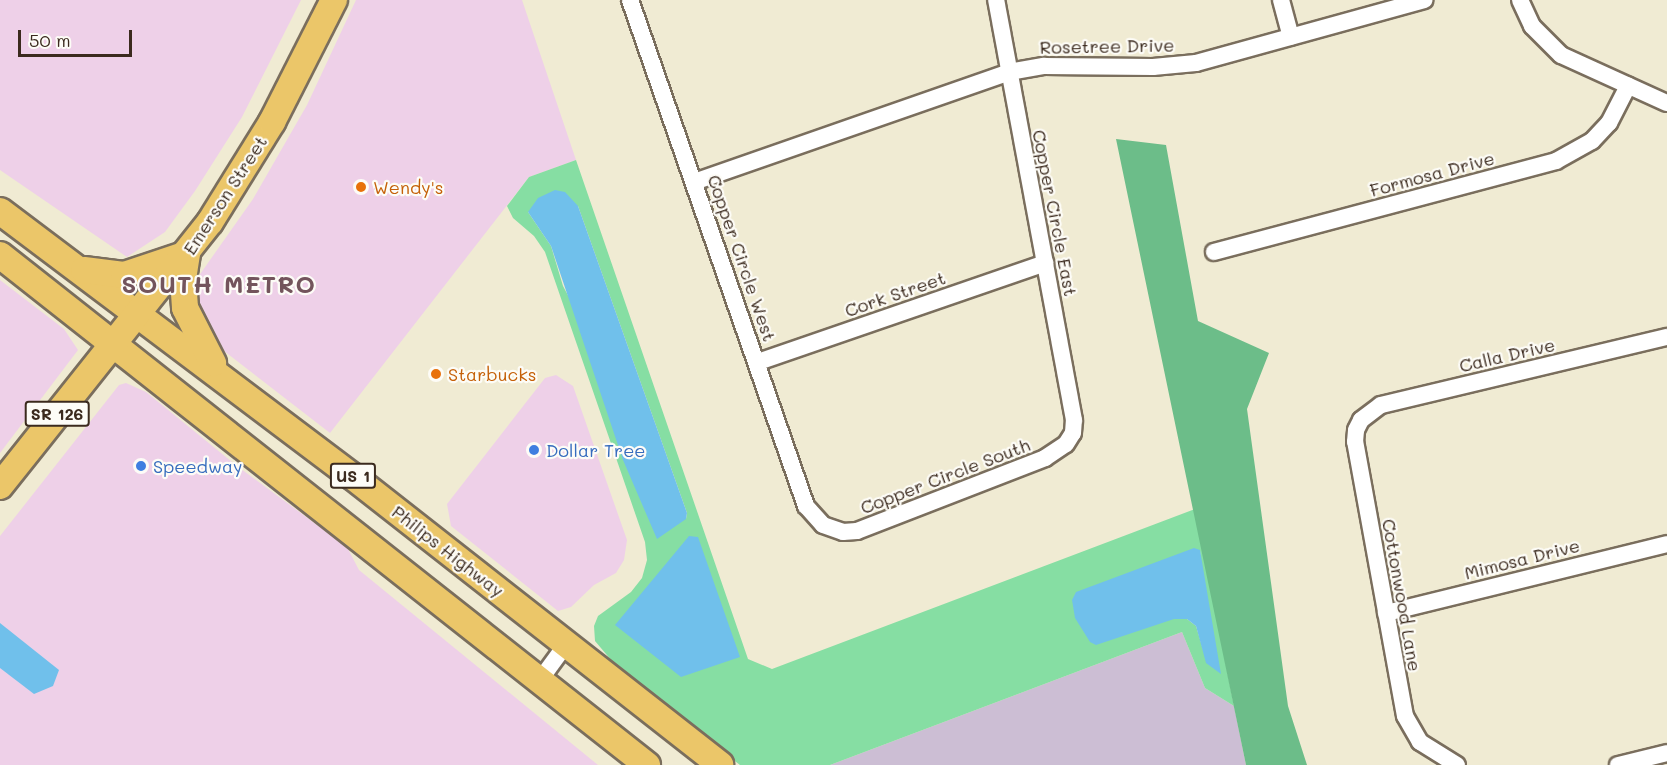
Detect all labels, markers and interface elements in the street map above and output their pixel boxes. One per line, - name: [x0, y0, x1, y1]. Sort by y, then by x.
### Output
- scale bar: [21, 18, 135, 56]
- text: 50 m: [29, 28, 71, 52]
- street label: Rosetree Drive: [1039, 34, 1175, 58]
- street label: Copper Circle East: [1028, 128, 1082, 298]
- street label: Emerson Street: [179, 132, 271, 258]
- street label: Formosa Drive: [1367, 147, 1497, 201]
- street label: Copper Circle West: [703, 172, 781, 344]
- place label: Wendy's: [373, 176, 443, 198]
- marker: Wendy's: [354, 180, 368, 194]
- street label: Cork Street: [842, 267, 948, 321]
- district label: SOUTH METRO: [121, 270, 317, 298]
- street label: Calla Drive: [1457, 333, 1557, 377]
- place label: Starbucks: [448, 363, 537, 385]
- marker: Starbucks: [429, 367, 443, 381]
- road number: SR 126: [24, 401, 90, 427]
- street label: Copper Circle South: [857, 434, 1033, 518]
- place label: Dollar Tree: [546, 439, 645, 461]
- marker: Dollar Tree: [527, 443, 541, 457]
- place label: Speedway: [153, 455, 243, 477]
- marker: Speedway: [134, 459, 148, 473]
- road number: US 1: [329, 463, 377, 489]
- street label: Philips Highway: [388, 501, 508, 601]
- street label: Cottonwood Lane: [1378, 517, 1426, 673]
- street label: Mimosa Drive: [1462, 534, 1582, 584]

